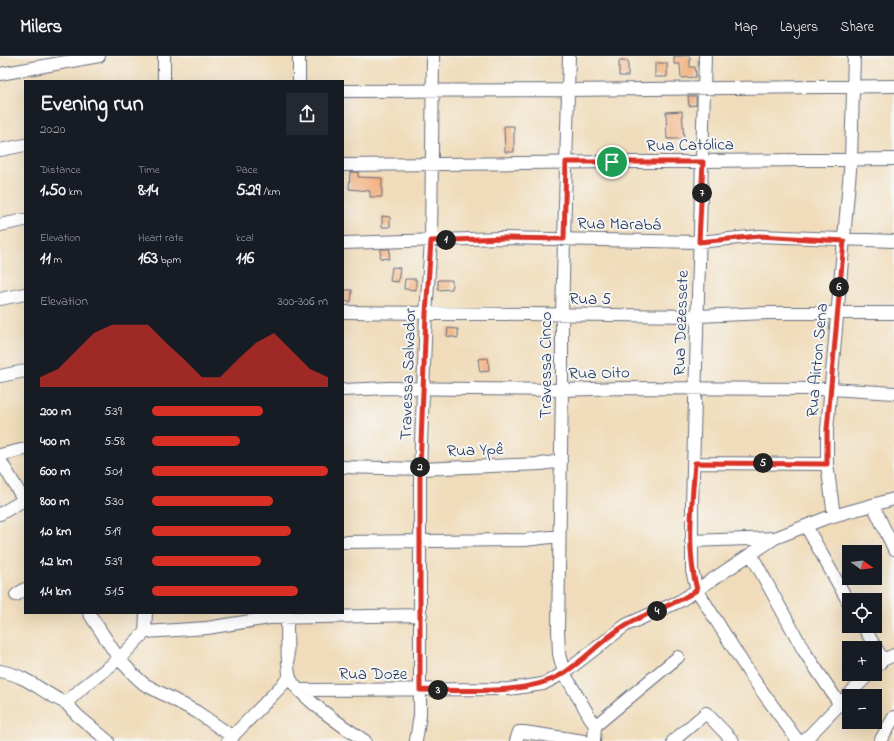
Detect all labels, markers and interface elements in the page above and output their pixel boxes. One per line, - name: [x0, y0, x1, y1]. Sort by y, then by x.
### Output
- text: Milers: [20, 14, 62, 41]
- text: Map: [734, 17, 758, 38]
- text: Layers: [780, 17, 818, 38]
- text: Share: [840, 17, 874, 38]
- text: Evening run: [40, 89, 144, 121]
- button: share: [286, 93, 328, 135]
- text: 20:20: [40, 120, 65, 139]
- street label: Rua Católica: [646, 132, 734, 159]
- pin: [595, 145, 629, 179]
- icon: arrive: [601, 151, 623, 173]
- text: Distance: [40, 162, 81, 178]
- text: Time: [138, 162, 160, 178]
- text: Pace: [236, 162, 257, 178]
- text: 1.50: [40, 178, 66, 203]
- text: 8:14: [138, 178, 158, 203]
- text: 5:29: [236, 178, 261, 203]
- pin: 7: [692, 183, 712, 203]
- text: km: [66, 184, 82, 200]
- text: /km: [261, 184, 280, 200]
- text: 7: [700, 185, 704, 201]
- street label: Rua Marabá: [577, 211, 662, 238]
- text: Elevation: [40, 230, 80, 246]
- text: Heart rate: [138, 230, 183, 246]
- text: kcal: [236, 230, 254, 246]
- pin: 1: [436, 230, 456, 250]
- text: 1: [444, 232, 448, 248]
- text: 11: [40, 246, 51, 271]
- text: 163: [138, 246, 158, 271]
- text: 116: [236, 246, 254, 271]
- text: m: [51, 252, 62, 268]
- text: bpm: [158, 252, 181, 268]
- street label: Rua Dezessete: [667, 269, 696, 376]
- pin: 6: [829, 277, 849, 297]
- text: 6: [837, 279, 841, 295]
- street label: Rua 5: [569, 287, 611, 312]
- text: Elevation: [40, 292, 88, 311]
- text: 300–306 m: [278, 292, 328, 311]
- street label: Rua Airton Sena: [800, 302, 835, 418]
- street label: Travessa Salvador: [394, 307, 423, 440]
- street label: Travessa Cinco: [534, 311, 559, 418]
- street label: Rua Oito: [568, 360, 630, 387]
- text: 200 m: [40, 402, 71, 421]
- text: 5:39: [104, 402, 122, 421]
- text: 400 m: [40, 432, 70, 451]
- text: 5:58: [104, 432, 125, 451]
- street label: Rua Ypê: [446, 437, 504, 464]
- pin: 5: [753, 453, 773, 473]
- text: 5: [760, 455, 766, 471]
- pin: 2: [410, 457, 430, 477]
- text: 2: [417, 459, 423, 475]
- text: 600 m: [40, 462, 70, 481]
- text: 5:01: [104, 462, 122, 481]
- text: 800 m: [40, 492, 69, 511]
- text: 5:30: [104, 492, 124, 511]
- text: 1.0 km: [40, 522, 71, 541]
- text: 5:19: [104, 522, 121, 541]
- north arrow: [842, 545, 882, 585]
- map controls: [842, 545, 882, 729]
- text: 1.2 km: [40, 552, 72, 571]
- text: 5:39: [104, 552, 122, 571]
- text: 1.4 km: [40, 582, 71, 601]
- text: 5:15: [104, 582, 124, 601]
- button: locate: [842, 593, 882, 633]
- pin: 4: [647, 601, 667, 621]
- text: 4: [655, 603, 659, 619]
- button: +: [842, 641, 882, 681]
- street label: Rua Doze: [339, 662, 408, 687]
- pin: 3: [428, 680, 448, 700]
- text: 3: [436, 682, 440, 698]
- button: −: [842, 689, 882, 729]

